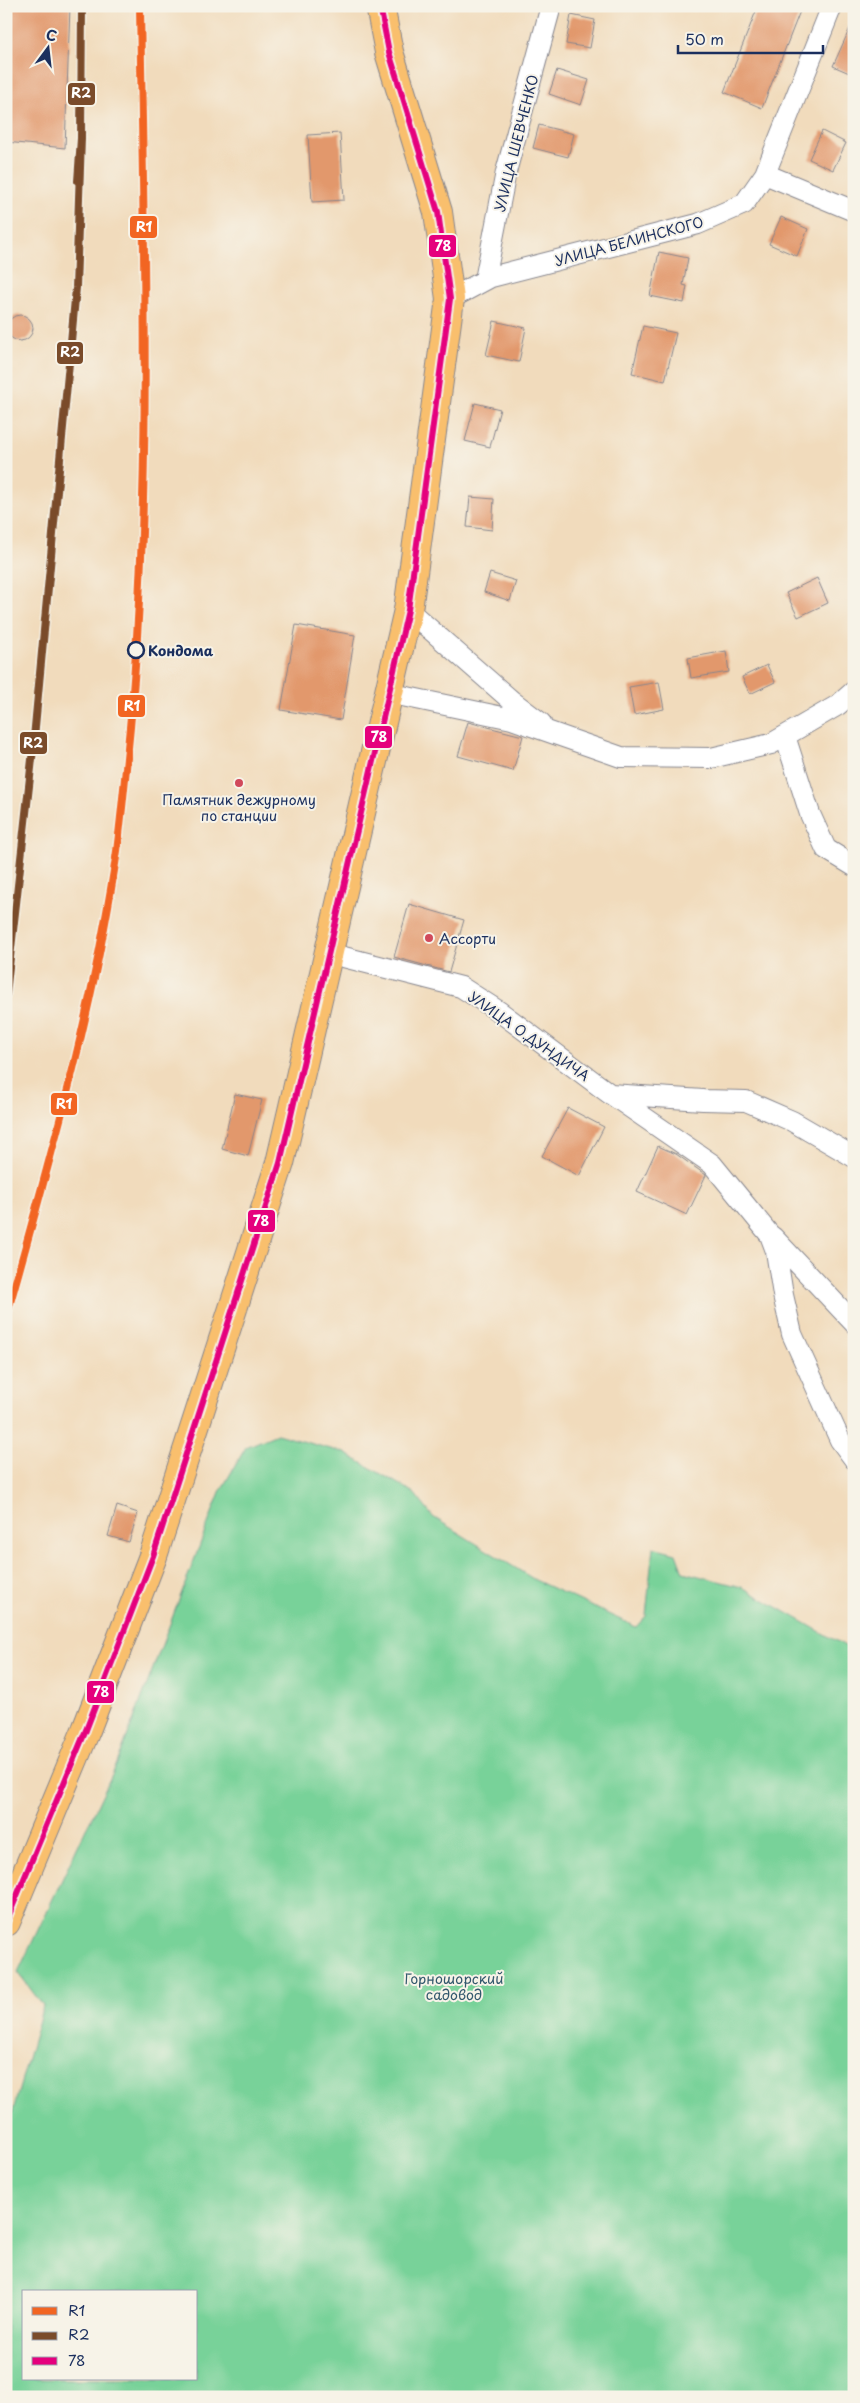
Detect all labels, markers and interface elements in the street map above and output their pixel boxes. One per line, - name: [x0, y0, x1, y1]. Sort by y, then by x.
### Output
- north arrow: [22, 22, 72, 72]
- scale bar: [678, 22, 822, 54]
- text: С: [44, 23, 59, 46]
- text: 50 m: [685, 27, 724, 50]
- street label: УЛИЦА ШЕВЧЕНКО: [489, 72, 543, 214]
- line badge: R2: [67, 82, 96, 106]
- text: R2: [71, 82, 91, 103]
- street label: УЛИЦА БЕЛИНСКОГО: [552, 211, 706, 271]
- line badge: R1: [129, 215, 158, 239]
- text: R1: [136, 216, 153, 237]
- line badge: 78: [428, 234, 457, 258]
- text: 78: [435, 235, 452, 256]
- line badge: R2: [56, 341, 84, 365]
- text: R2: [60, 341, 80, 362]
- place label: Кондома: [148, 640, 214, 661]
- marker: Кондома: [127, 641, 145, 659]
- line badge: R1: [117, 694, 146, 718]
- text: R1: [124, 695, 141, 716]
- line badge: 78: [364, 725, 393, 749]
- text: 78: [371, 726, 388, 747]
- line badge: R2: [19, 731, 48, 755]
- text: R2: [23, 732, 43, 753]
- marker: Памятник дежурному по станции: [233, 777, 245, 789]
- place label: Памятник дежурному по станции: [162, 789, 316, 826]
- place label: Ассорти: [439, 928, 496, 949]
- marker: Ассорти: [423, 932, 435, 944]
- street label: УЛИЦА О.ДУНДИЧА: [464, 986, 594, 1086]
- line badge: R1: [50, 1092, 78, 1116]
- text: R1: [56, 1093, 73, 1114]
- line badge: 78: [247, 1209, 276, 1233]
- text: 78: [253, 1210, 270, 1231]
- line badge: 78: [86, 1680, 115, 1704]
- text: 78: [93, 1681, 110, 1702]
- park label: Горношорский садовод: [404, 1968, 504, 2005]
- legend: [22, 2290, 198, 2380]
- text: R1: [68, 2298, 85, 2321]
- text: R2: [68, 2322, 90, 2345]
- text: 78: [68, 2348, 86, 2371]

